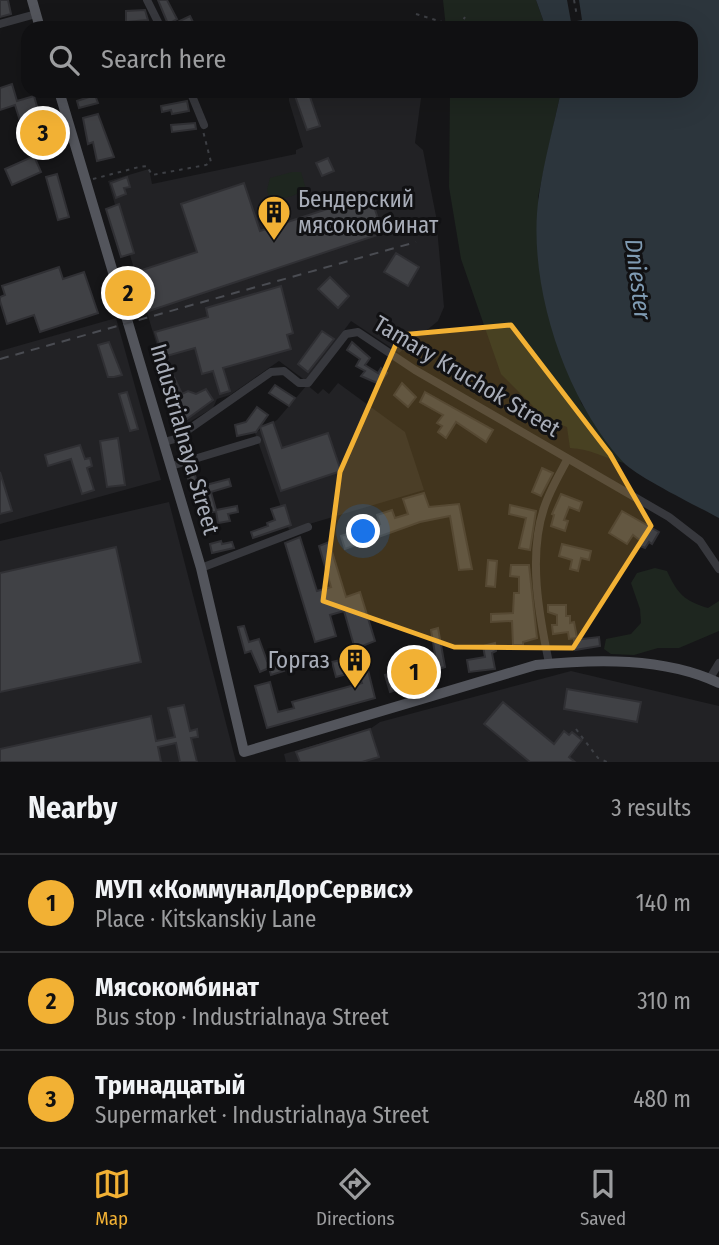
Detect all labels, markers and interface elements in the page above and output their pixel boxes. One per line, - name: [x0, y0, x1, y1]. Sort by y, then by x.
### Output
- search box: [21, 21, 698, 98]
- icon: search: [45, 41, 83, 79]
- text: Search here: [101, 44, 226, 75]
- pin: 3: [20, 107, 66, 159]
- place label: Бендерский мясокомбинат: [298, 185, 439, 239]
- building icon: Бендерский мясокомбинат: [255, 193, 293, 242]
- water label: Dniester: [619, 237, 657, 322]
- pin: 2: [105, 267, 151, 319]
- street label: Tamary Kruchok Street: [369, 309, 566, 443]
- street label: Industrialnaya Street: [144, 340, 226, 538]
- your location: [346, 514, 380, 548]
- building icon: Горгаз: [336, 641, 374, 690]
- place label: Горгаз: [268, 646, 330, 674]
- pin: 1: [391, 646, 437, 698]
- text: Nearby: [28, 790, 117, 826]
- text: 3 results: [611, 794, 691, 822]
- text: МУП «КоммуналДорСервис»: [95, 874, 413, 905]
- text: 1: [46, 889, 56, 917]
- text: 140 m: [636, 889, 691, 917]
- text: Place · Kitskanskiy Lane: [95, 905, 316, 933]
- text: Мясокомбинат: [95, 972, 259, 1003]
- text: 2: [46, 987, 56, 1015]
- text: 310 m: [637, 987, 691, 1015]
- text: Bus stop · Industrialnaya Street: [95, 1003, 389, 1031]
- text: Тринадцатый: [95, 1070, 245, 1101]
- text: 3: [46, 1085, 56, 1113]
- text: 480 m: [633, 1085, 691, 1113]
- text: Supermarket · Industrialnaya Street: [95, 1101, 429, 1129]
- tab: Map: [93, 1165, 131, 1230]
- tab: Directions: [316, 1165, 395, 1230]
- tab: Saved: [580, 1165, 626, 1230]

